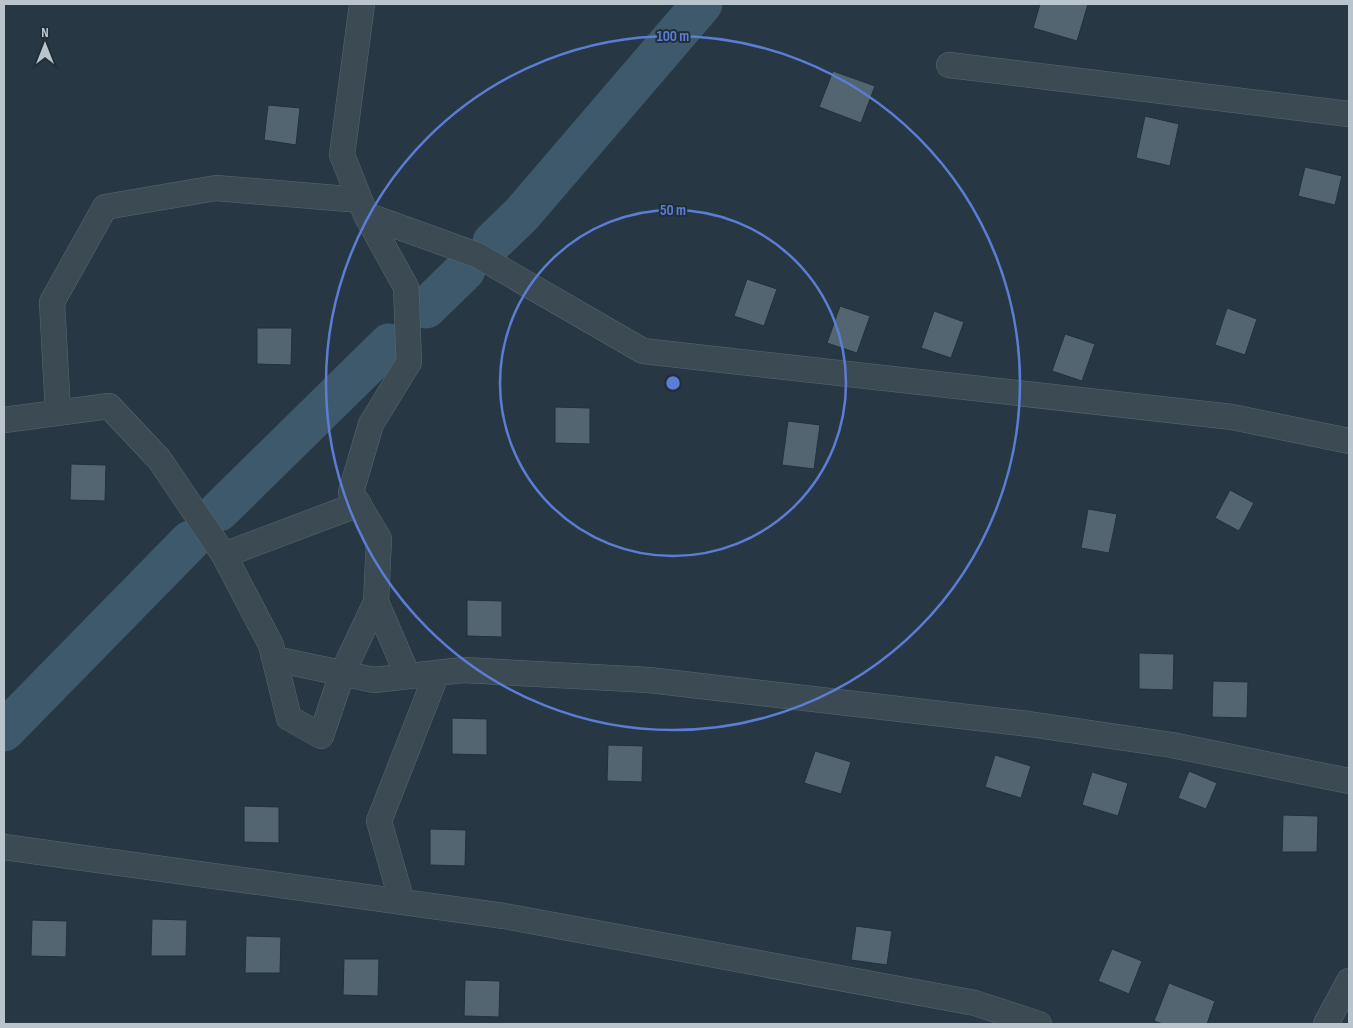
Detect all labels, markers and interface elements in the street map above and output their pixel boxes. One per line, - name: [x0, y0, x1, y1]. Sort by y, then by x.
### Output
- north arrow: [20, 20, 70, 70]
- text: N: [41, 24, 49, 41]
- text: 100 m: [657, 27, 689, 46]
- text: 50 m: [660, 201, 686, 220]
- centre of rings: [664, 374, 682, 392]

